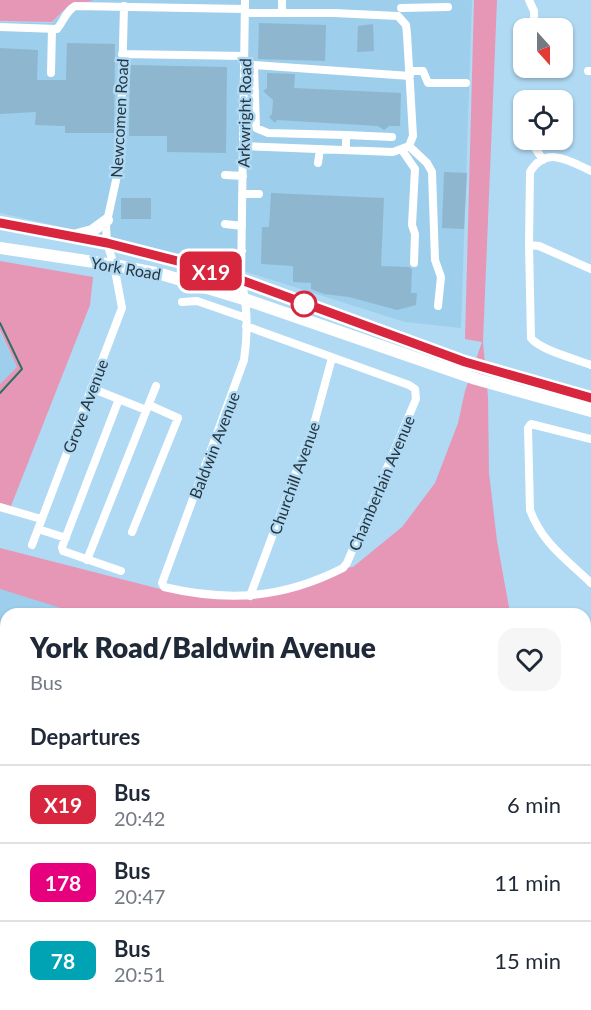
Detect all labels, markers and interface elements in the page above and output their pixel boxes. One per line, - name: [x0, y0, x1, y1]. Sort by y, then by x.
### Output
- north arrow: [513, 18, 573, 78]
- map controls: [513, 18, 573, 150]
- street label: Newcomen Road: [106, 58, 132, 178]
- street label: Arkwright Road: [234, 58, 254, 168]
- button: locate: [513, 90, 573, 150]
- street label: York Road: [89, 252, 163, 284]
- line badge: X19: [176, 252, 246, 290]
- text: X19: [192, 259, 230, 284]
- unlabelled marker: [291, 291, 317, 317]
- street label: Grove Avenue: [58, 356, 112, 456]
- street label: Baldwin Avenue: [185, 389, 243, 501]
- street label: Chamberlain Avenue: [344, 413, 418, 553]
- street label: Churchill Avenue: [265, 419, 323, 537]
- button: heart: [498, 628, 561, 691]
- text: York Road/Baldwin Avenue: [30, 630, 376, 664]
- text: Bus: [30, 670, 63, 694]
- text: Departures: [30, 723, 140, 750]
- text: Bus: [114, 779, 150, 806]
- text: 6 min: [507, 791, 561, 818]
- text: X19: [44, 792, 82, 817]
- text: 20:42: [114, 806, 165, 830]
- text: Bus: [114, 857, 150, 884]
- text: 11 min: [494, 869, 561, 896]
- text: 178: [45, 870, 81, 895]
- text: 20:47: [114, 884, 165, 908]
- text: Bus: [114, 935, 150, 962]
- text: 15 min: [494, 947, 561, 974]
- text: 78: [51, 948, 75, 973]
- text: 20:51: [114, 962, 165, 986]

